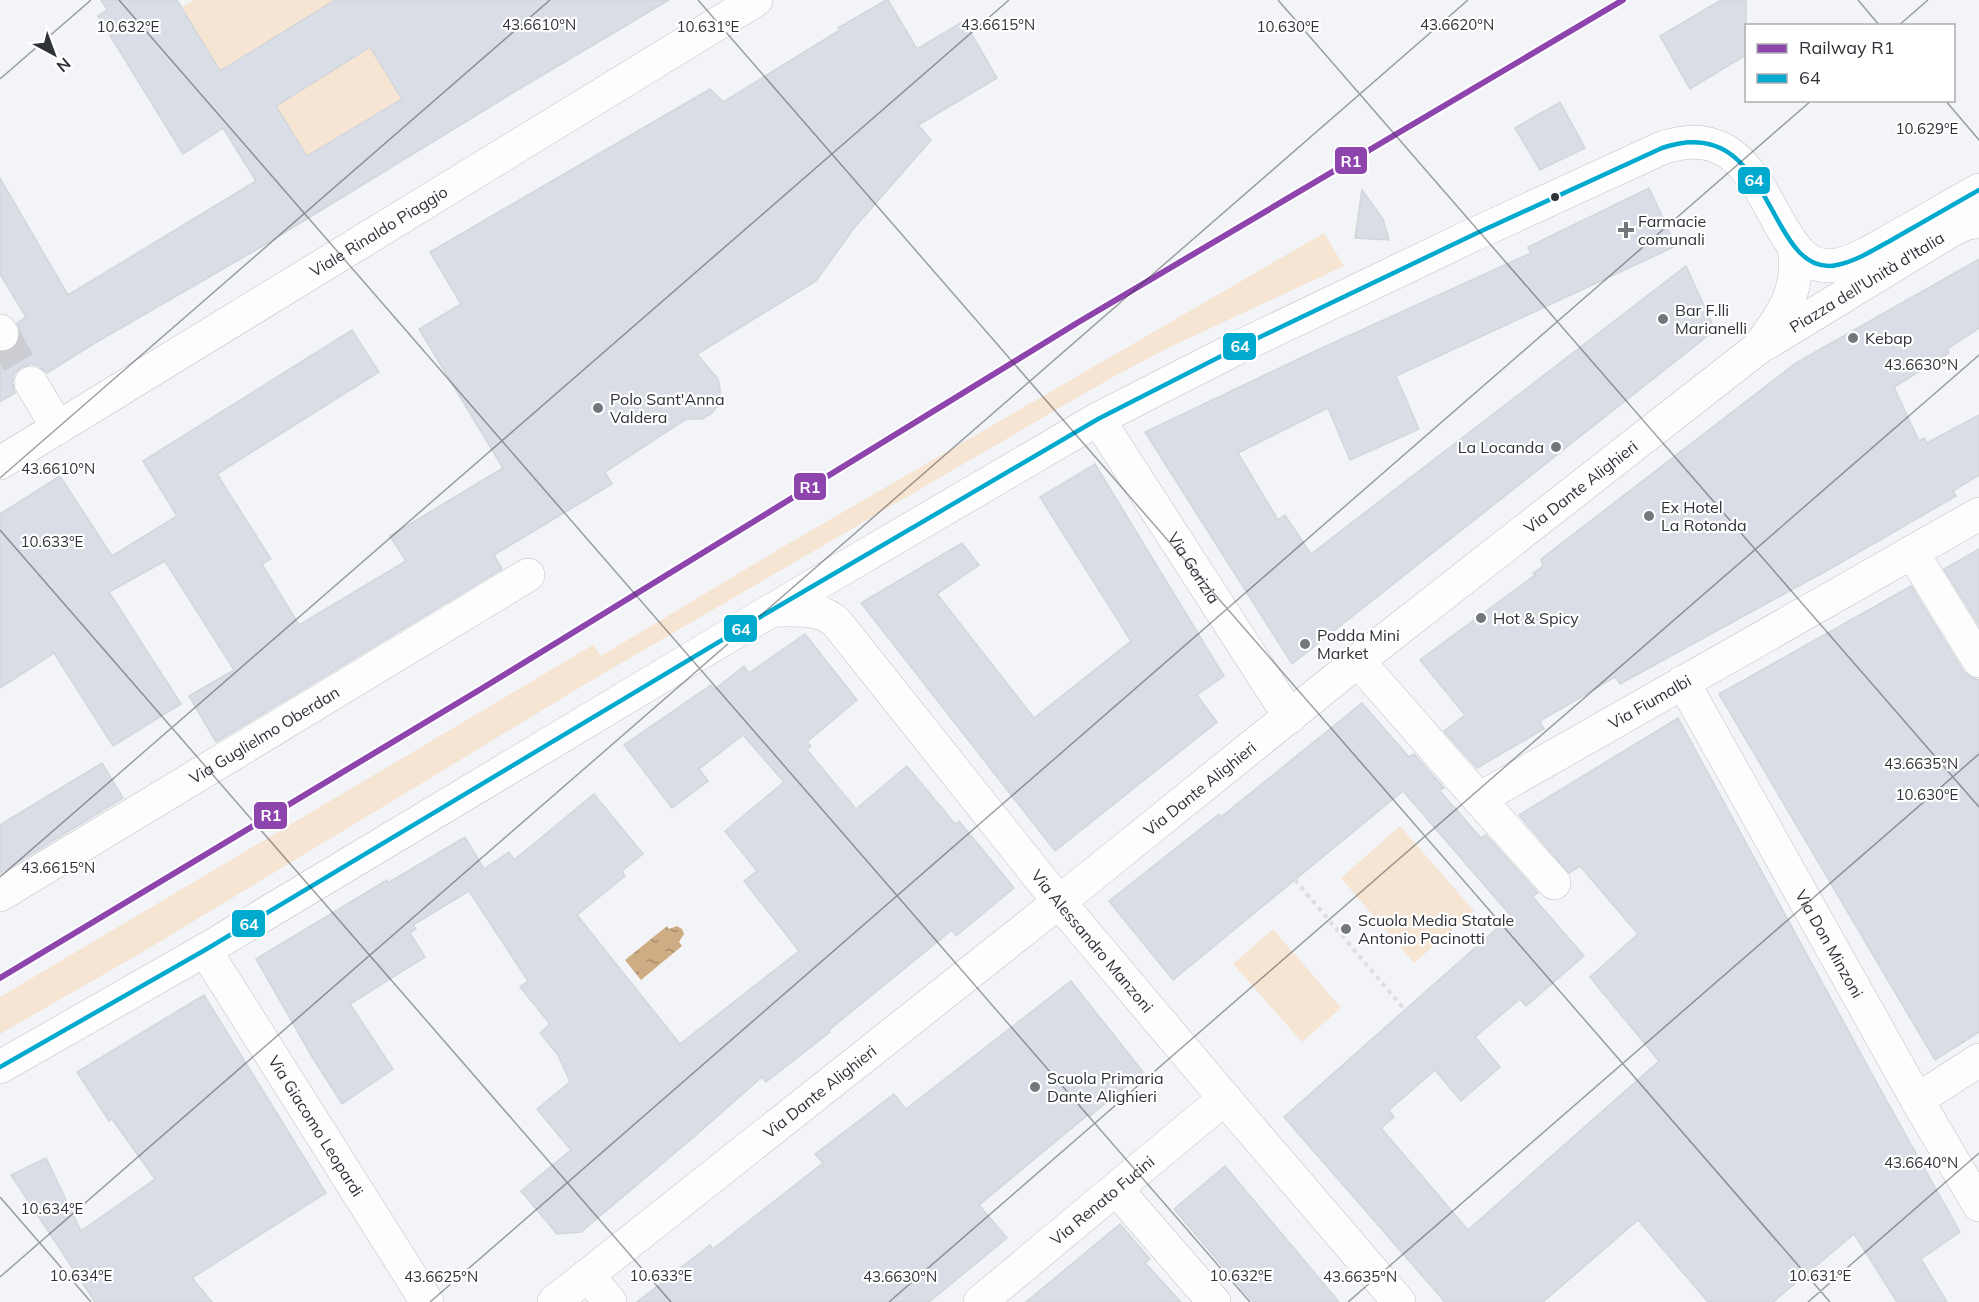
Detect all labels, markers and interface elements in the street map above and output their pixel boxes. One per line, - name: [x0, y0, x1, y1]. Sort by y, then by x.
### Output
- text: 43.6610°N: [502, 15, 576, 34]
- text: 43.6615°N: [961, 15, 1035, 34]
- text: 43.6620°N: [1420, 15, 1494, 34]
- text: 10.632°E: [97, 17, 160, 36]
- text: 10.631°E: [677, 17, 740, 36]
- text: 10.630°E: [1257, 17, 1320, 36]
- north arrow: [24, 24, 84, 84]
- legend: [1745, 24, 1955, 102]
- text: Railway R1: [1799, 36, 1894, 59]
- text: N: [53, 54, 75, 77]
- text: 64: [1799, 66, 1821, 89]
- text: 10.629°E: [1896, 119, 1959, 138]
- line badge: R1: [1334, 146, 1368, 175]
- text: R1: [1341, 151, 1361, 171]
- line badge: 64: [1737, 166, 1771, 195]
- text: 64: [1744, 170, 1764, 190]
- street label: Viale Rinaldo Piaggio: [306, 181, 451, 281]
- unlabelled marker: [1549, 191, 1561, 203]
- place label: Farmacie comunali: [1638, 211, 1706, 249]
- marker: Farmacie comunali: [1619, 223, 1633, 237]
- street label: Piazza dell'Unità d'Italia: [1786, 227, 1948, 337]
- place label: Bar F.lli Marianelli: [1675, 300, 1747, 338]
- marker: Bar F.lli Marianelli: [1656, 312, 1670, 326]
- place label: Kebap: [1865, 328, 1912, 348]
- marker: Kebap: [1846, 331, 1860, 345]
- line badge: 64: [1222, 332, 1257, 361]
- text: 64: [1230, 336, 1250, 356]
- text: 43.6630°N: [1884, 355, 1958, 374]
- place label: Polo Sant'Anna Valdera: [610, 389, 725, 427]
- marker: Polo Sant'Anna Valdera: [591, 401, 605, 415]
- street label: Via Dante Alighieri: [1520, 436, 1641, 537]
- place label: La Locanda: [1458, 437, 1544, 457]
- marker: La Locanda: [1549, 440, 1563, 454]
- text: 43.6610°N: [21, 459, 95, 478]
- line badge: R1: [793, 472, 827, 501]
- text: R1: [800, 477, 820, 497]
- place label: Ex Hotel La Rotonda: [1661, 497, 1747, 535]
- marker: Ex Hotel La Rotonda: [1642, 509, 1656, 523]
- street label: Via Gorizia: [1164, 528, 1224, 607]
- text: 10.633°E: [21, 532, 84, 551]
- place label: Hot & Spicy: [1493, 608, 1579, 628]
- marker: Hot & Spicy: [1474, 611, 1488, 625]
- line badge: 64: [723, 614, 758, 643]
- text: 64: [731, 619, 751, 639]
- place label: Podda Mini Market: [1317, 625, 1400, 663]
- marker: Podda Mini Market: [1298, 637, 1312, 651]
- street label: Via Fiumalbi: [1605, 670, 1694, 733]
- street label: Via Guglielmo Oberdan: [186, 682, 343, 788]
- street label: Via Dante Alighieri: [1139, 737, 1260, 840]
- text: 43.6635°N: [1884, 754, 1958, 773]
- text: 10.630°E: [1896, 785, 1959, 804]
- line badge: R1: [253, 801, 288, 830]
- text: R1: [261, 805, 281, 825]
- text: 43.6615°N: [21, 858, 95, 877]
- street label: Via Alessandro Manzoni: [1027, 866, 1158, 1016]
- street label: Via Don Minzoni: [1791, 886, 1868, 1001]
- line badge: 64: [231, 909, 266, 938]
- place label: Scuola Media Statale Antonio Pacinotti: [1358, 910, 1514, 948]
- text: 64: [239, 914, 259, 934]
- marker: Scuola Media Statale Antonio Pacinotti: [1339, 922, 1353, 936]
- street label: Via Dante Alighieri: [759, 1041, 880, 1142]
- street label: Via Giacomo Leopardi: [264, 1052, 368, 1200]
- place label: Scuola Primaria Dante Alighieri: [1047, 1068, 1164, 1106]
- marker: Scuola Primaria Dante Alighieri: [1028, 1080, 1042, 1094]
- street label: Via Renato Fucini: [1046, 1151, 1158, 1249]
- text: 43.6640°N: [1884, 1153, 1958, 1172]
- text: 10.634°E: [21, 1199, 84, 1218]
- text: 10.634°E: [50, 1266, 113, 1285]
- text: 10.633°E: [630, 1266, 693, 1285]
- text: 10.632°E: [1210, 1266, 1273, 1285]
- text: 10.631°E: [1789, 1266, 1852, 1285]
- text: 43.6625°N: [404, 1267, 478, 1286]
- text: 43.6630°N: [863, 1267, 937, 1286]
- text: 43.6635°N: [1323, 1267, 1397, 1286]

